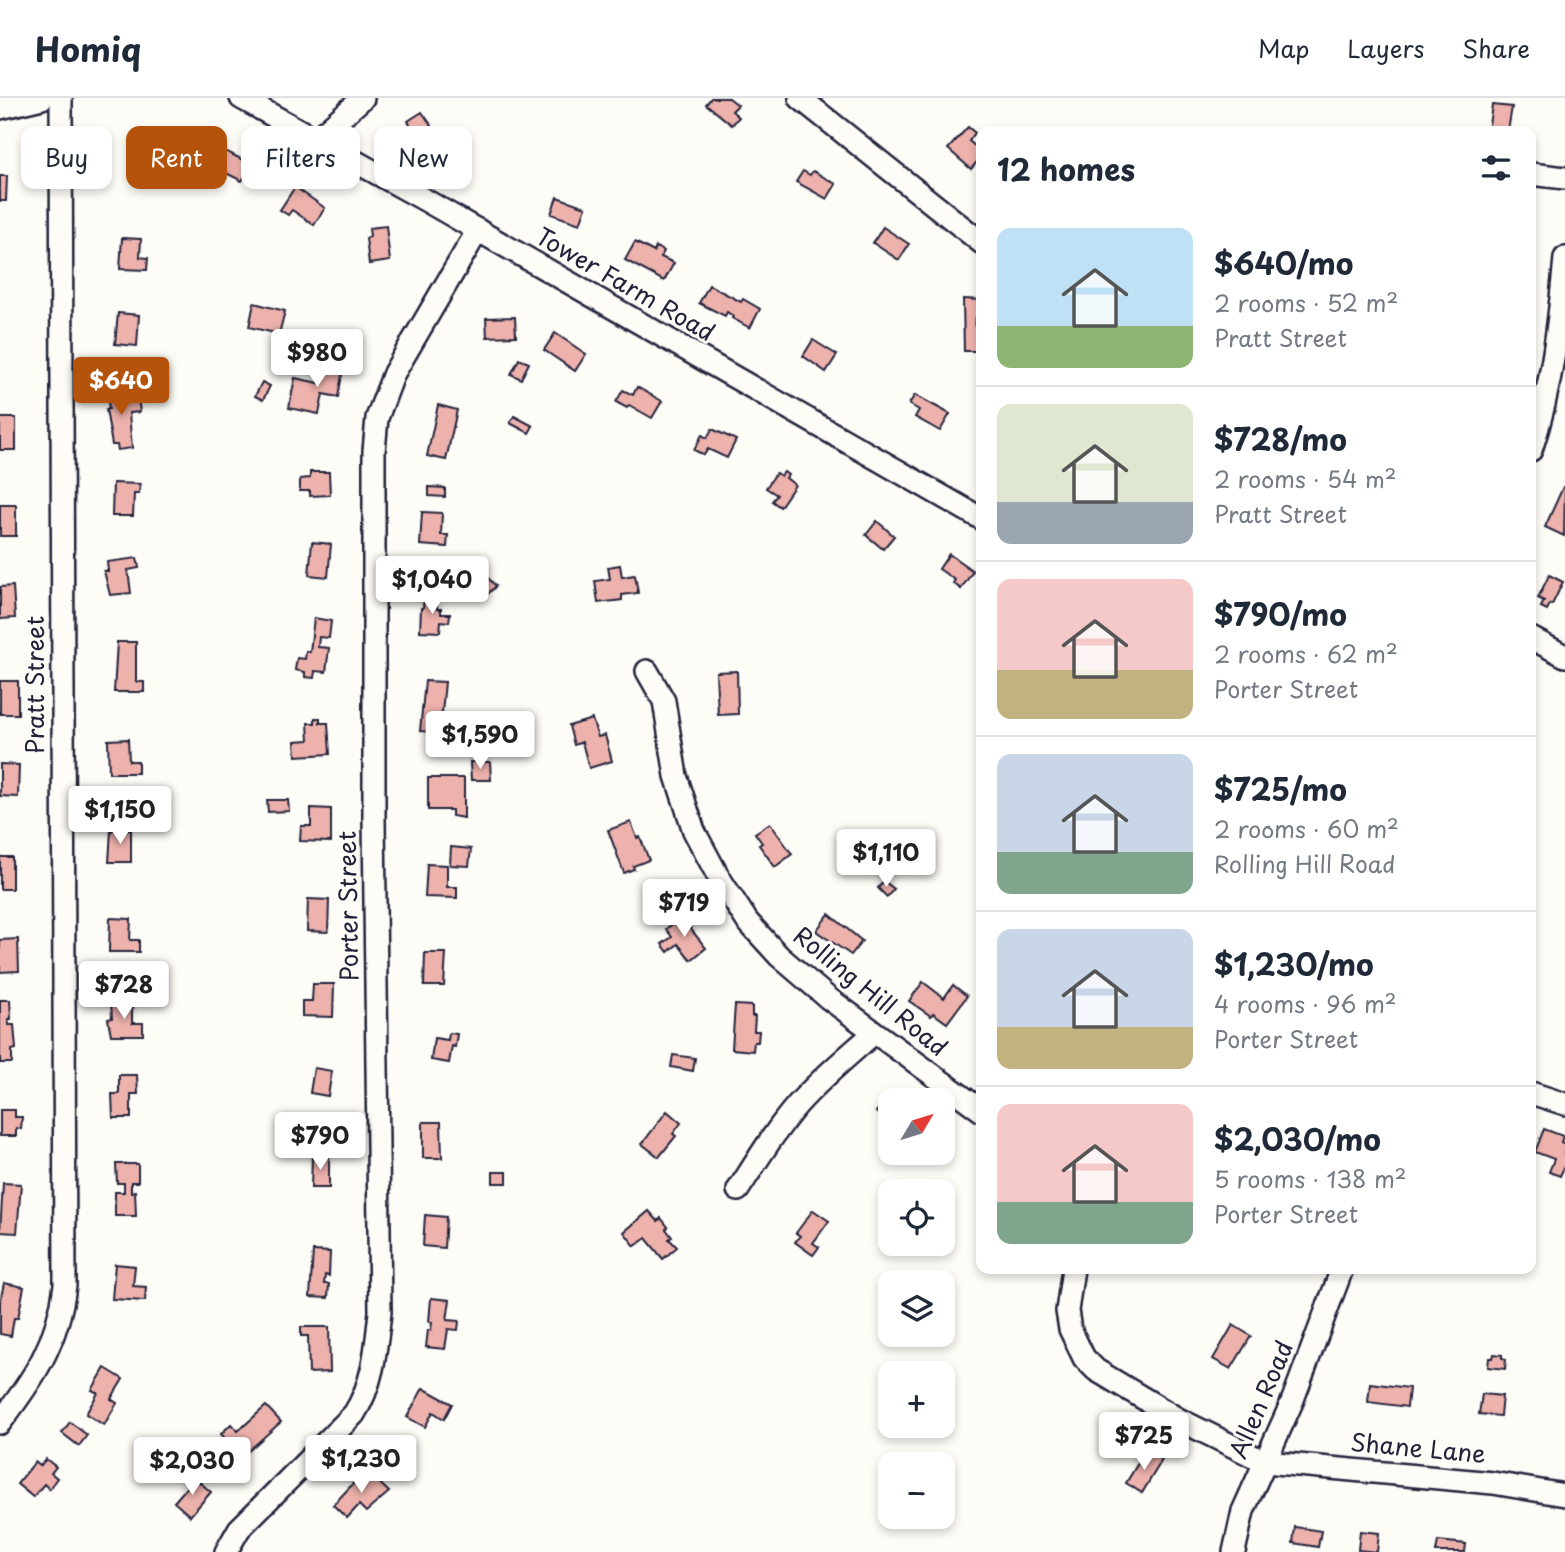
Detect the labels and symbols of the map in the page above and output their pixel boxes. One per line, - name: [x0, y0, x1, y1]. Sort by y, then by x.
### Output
- street label: Tower Farm Road: [530, 217, 722, 349]
- pin: $980: [276, 330, 358, 389]
- pin: $640: [80, 358, 162, 417]
- pin: $1,040: [375, 556, 489, 616]
- street label: Pratt Street: [16, 616, 52, 754]
- pin: $1,590: [423, 712, 537, 771]
- pin: $1,150: [63, 786, 177, 846]
- street label: Porter Street: [328, 830, 366, 982]
- pin: $1,110: [829, 830, 943, 889]
- pin: $719: [643, 880, 725, 939]
- street label: Rolling Hill Road: [786, 917, 956, 1064]
- pin: $728: [83, 962, 165, 1021]
- north arrow: [878, 1088, 956, 1166]
- pin: $790: [279, 1112, 361, 1172]
- street label: Allen Road: [1219, 1335, 1301, 1464]
- pin: $725: [1103, 1412, 1185, 1472]
- street label: Shane Lane: [1349, 1423, 1487, 1471]
- pin: $1,230: [304, 1436, 418, 1495]
- pin: $2,030: [135, 1438, 249, 1497]

